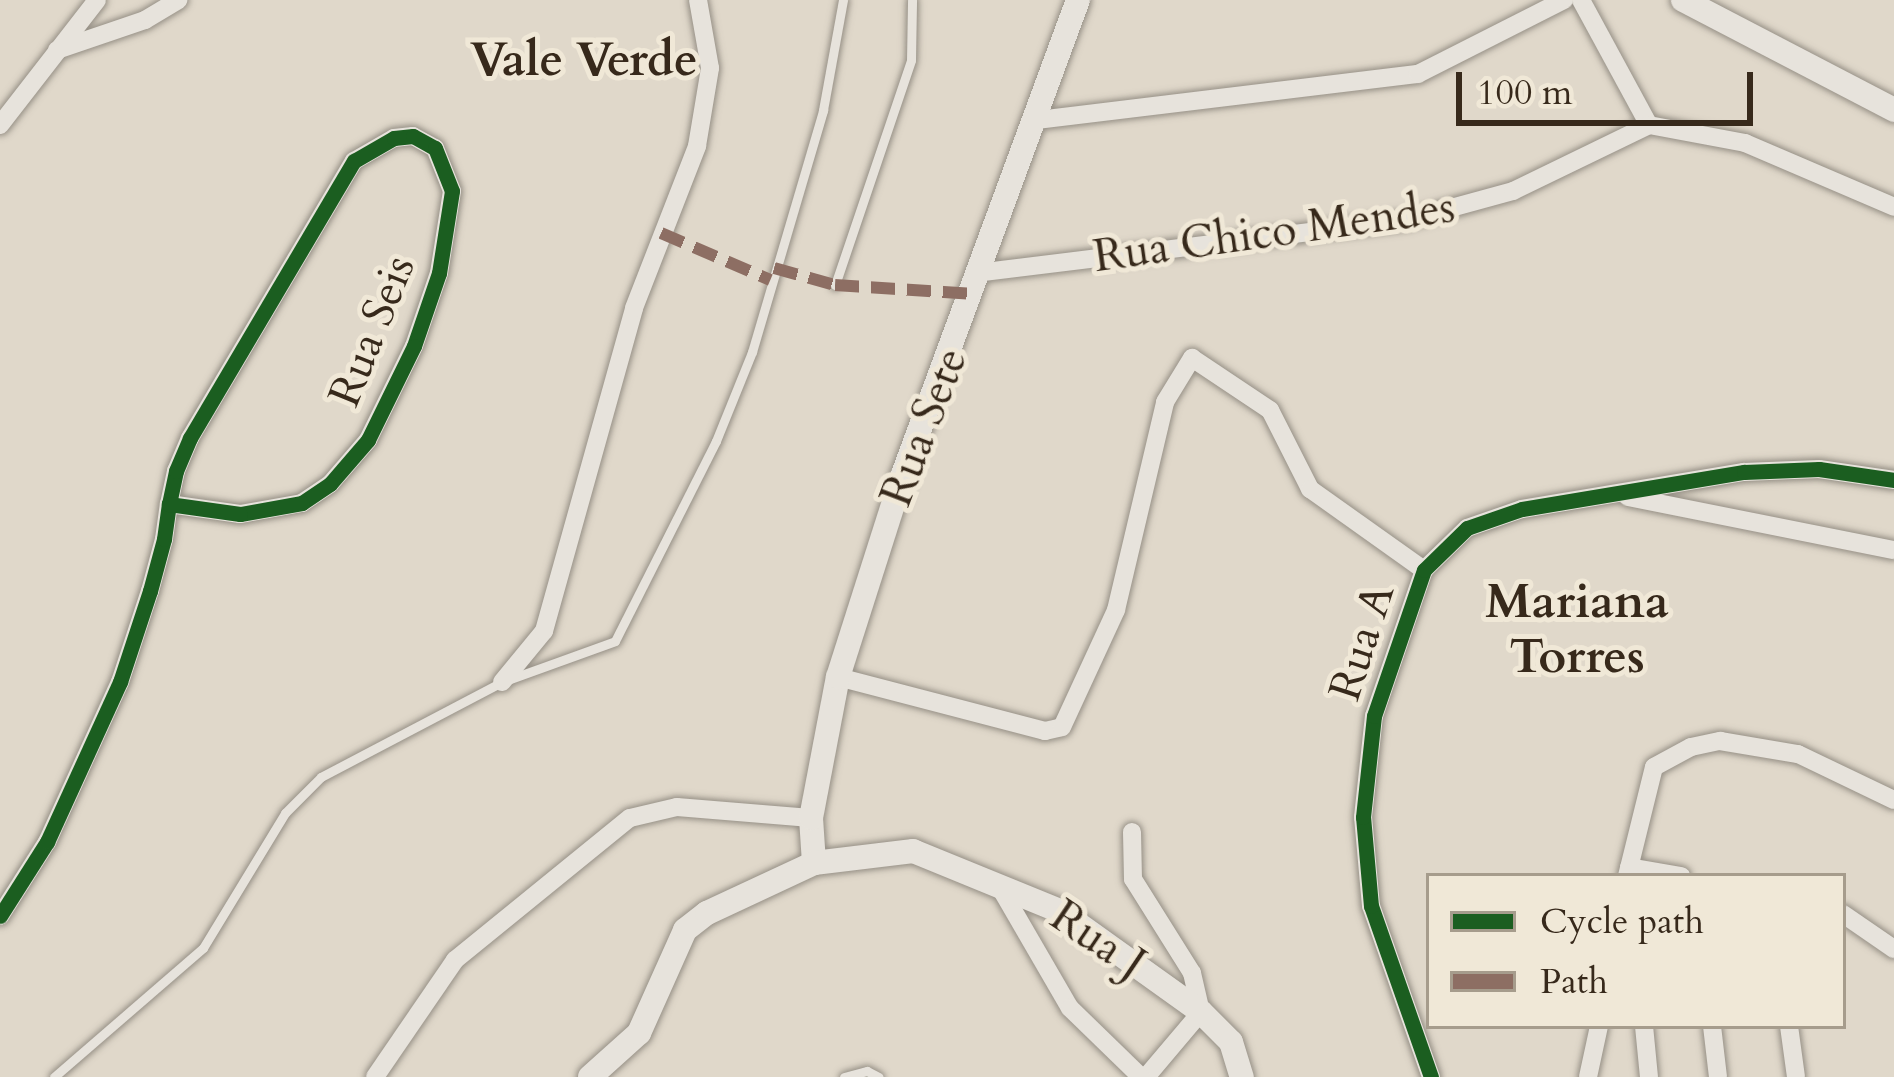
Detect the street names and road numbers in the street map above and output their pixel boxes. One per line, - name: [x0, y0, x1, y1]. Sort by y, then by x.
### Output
- street label: Rua Chico Mendes: [1090, 180, 1458, 284]
- street label: Rua Seis: [317, 248, 427, 414]
- street label: Rua Sete: [869, 340, 979, 514]
- street label: Rua A: [1318, 577, 1406, 707]
- street label: Rua J: [1040, 889, 1156, 991]

